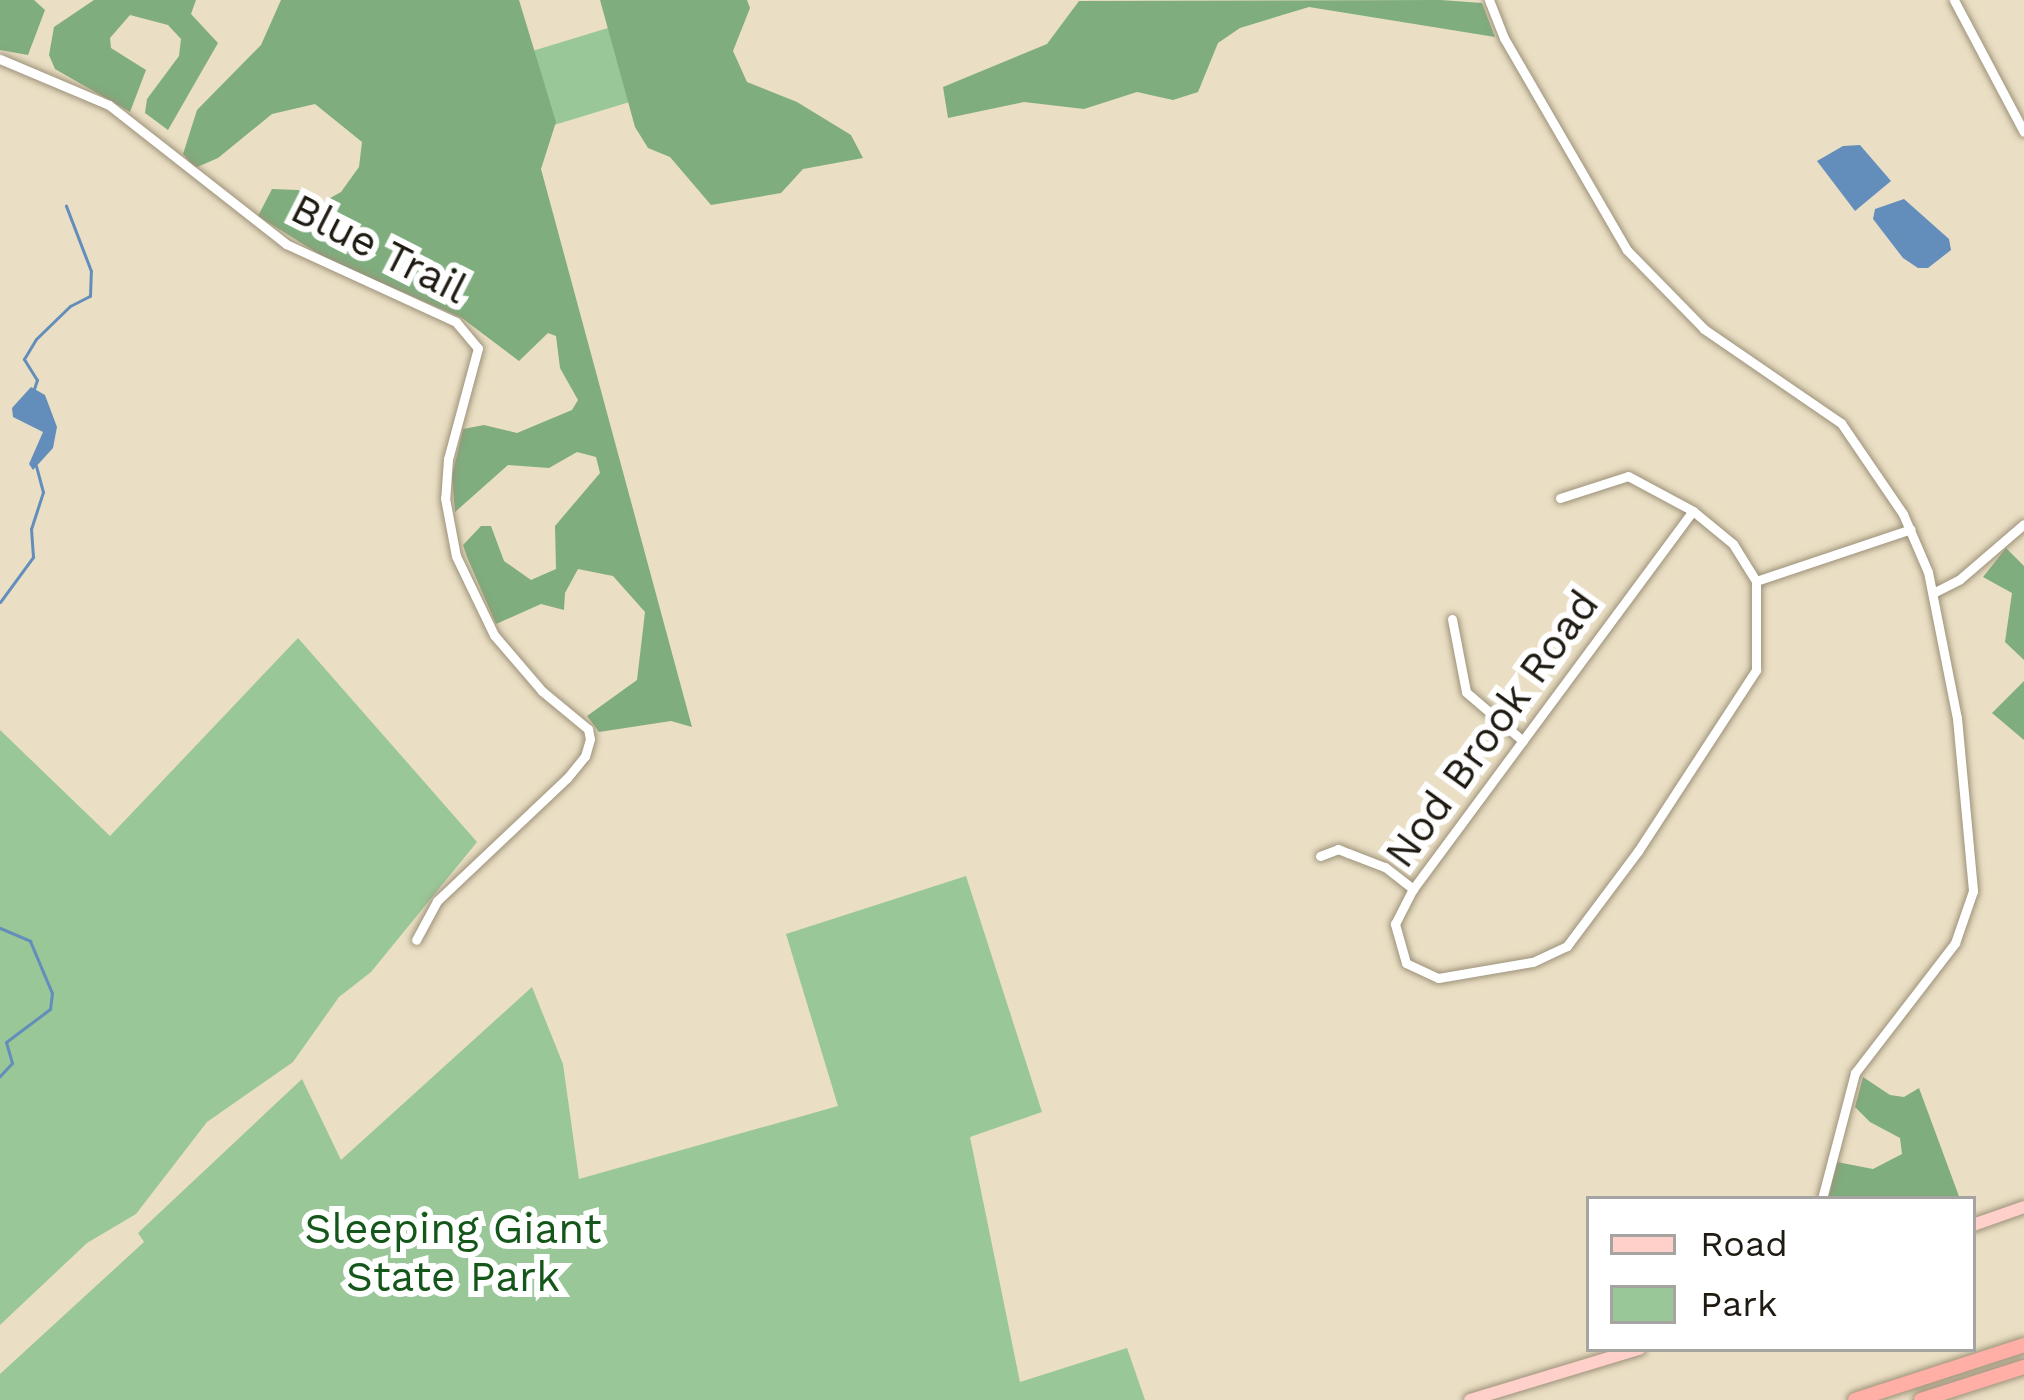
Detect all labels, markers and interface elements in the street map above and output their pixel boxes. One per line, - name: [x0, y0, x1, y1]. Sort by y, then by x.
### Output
- street label: Blue Trail: [282, 183, 476, 315]
- street label: Nod Brook Road: [1374, 580, 1610, 878]
- legend: [1586, 1196, 1976, 1352]
- park label: Sleeping Giant State Park: [304, 1204, 602, 1302]
- text: Road: [1700, 1223, 1788, 1265]
- text: Park: [1700, 1283, 1777, 1325]

